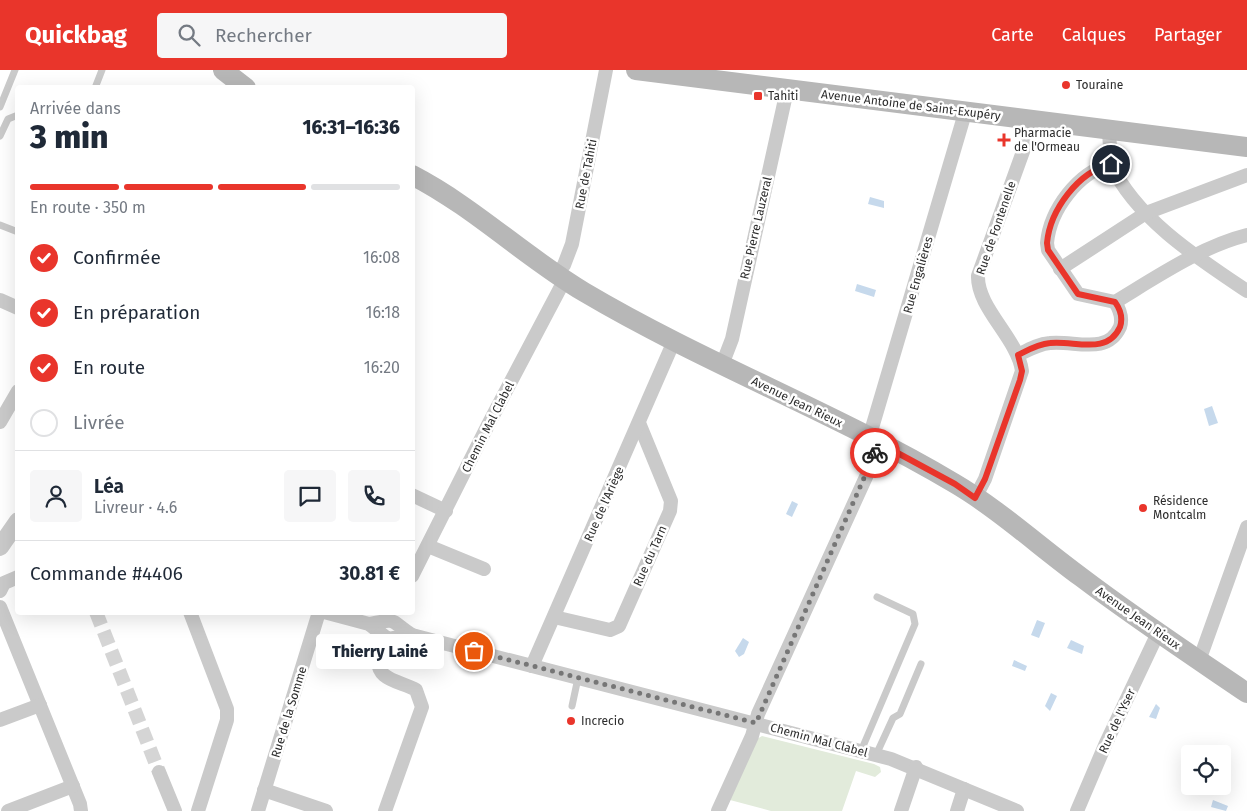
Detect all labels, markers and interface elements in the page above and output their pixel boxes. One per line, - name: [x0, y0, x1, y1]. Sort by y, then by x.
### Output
- search box: [157, 13, 507, 58]
- text: Quickbag: [25, 21, 127, 49]
- icon: search: [175, 21, 203, 49]
- text: Rechercher: [215, 24, 312, 47]
- text: Carte: [991, 24, 1034, 46]
- text: Calques: [1062, 24, 1126, 46]
- text: Partager: [1154, 24, 1222, 46]
- place label: Touraine: [1076, 78, 1123, 92]
- marker: Touraine: [1060, 79, 1072, 91]
- street label: Avenue Antoine de Saint-Exupéry: [820, 87, 1002, 123]
- place label: Tahiti: [768, 89, 798, 103]
- marker: Tahiti: [752, 90, 764, 102]
- text: Arrivée dans: [30, 99, 121, 118]
- text: 16:31–16:36: [302, 116, 400, 139]
- text: 3 min: [30, 118, 108, 156]
- place label: Pharmacie de l'Ormeau: [1014, 126, 1080, 154]
- marker: Pharmacie de l'Ormeau: [998, 134, 1010, 146]
- street label: Rue de Tahiti: [572, 138, 600, 210]
- pin: [1090, 143, 1132, 185]
- icon: home: [1097, 150, 1125, 178]
- street label: Rue Pierre Lauzeral: [737, 175, 775, 281]
- street label: Rue de Fontenelle: [973, 179, 1019, 277]
- text: En route · 350 m: [30, 198, 146, 217]
- street label: Rue Engalières: [900, 234, 936, 315]
- icon: check: [30, 244, 58, 272]
- text: Confirmée: [73, 246, 161, 269]
- text: 16:08: [363, 248, 400, 267]
- icon: check: [30, 299, 58, 327]
- text: En préparation: [73, 301, 200, 324]
- text: 16:18: [366, 303, 400, 322]
- icon: check: [30, 354, 58, 382]
- text: En route: [73, 356, 145, 379]
- text: 16:20: [364, 358, 400, 377]
- street label: Avenue Jean Rieux: [749, 374, 845, 430]
- street label: Chemin Mal Clabel: [459, 379, 517, 475]
- text: Livrée: [73, 411, 125, 434]
- courier: [850, 428, 900, 478]
- icon: bike: [861, 439, 889, 467]
- street label: Rue de l'Ariège: [581, 464, 627, 544]
- button: person: [30, 470, 82, 522]
- button: chat: [284, 470, 336, 522]
- button: phone: [348, 470, 400, 522]
- text: Léa: [94, 475, 124, 498]
- place label: Résidence Montcalm: [1153, 494, 1208, 522]
- text: Livreur · 4.6: [94, 498, 177, 517]
- marker: Résidence Montcalm: [1137, 502, 1149, 514]
- street label: Rue du Tarn: [630, 523, 670, 589]
- text: Commande #4406: [30, 562, 183, 585]
- text: 30.81 €: [339, 562, 400, 585]
- street label: Avenue Jean Rieux: [1093, 584, 1183, 652]
- pin: [453, 630, 495, 672]
- callout: Thierry Lainé: [316, 634, 444, 668]
- icon: bag: [460, 637, 488, 665]
- text: Thierry Lainé: [332, 642, 428, 661]
- street label: Rue de la Somme: [268, 665, 310, 759]
- street label: Rue de l'Yser: [1096, 686, 1138, 756]
- place label: Increcio: [581, 714, 624, 728]
- marker: Increcio: [565, 715, 577, 727]
- street label: Chemin Mal Clabel: [769, 720, 870, 760]
- map controls: [1181, 745, 1231, 795]
- button: locate: [1181, 745, 1231, 795]

